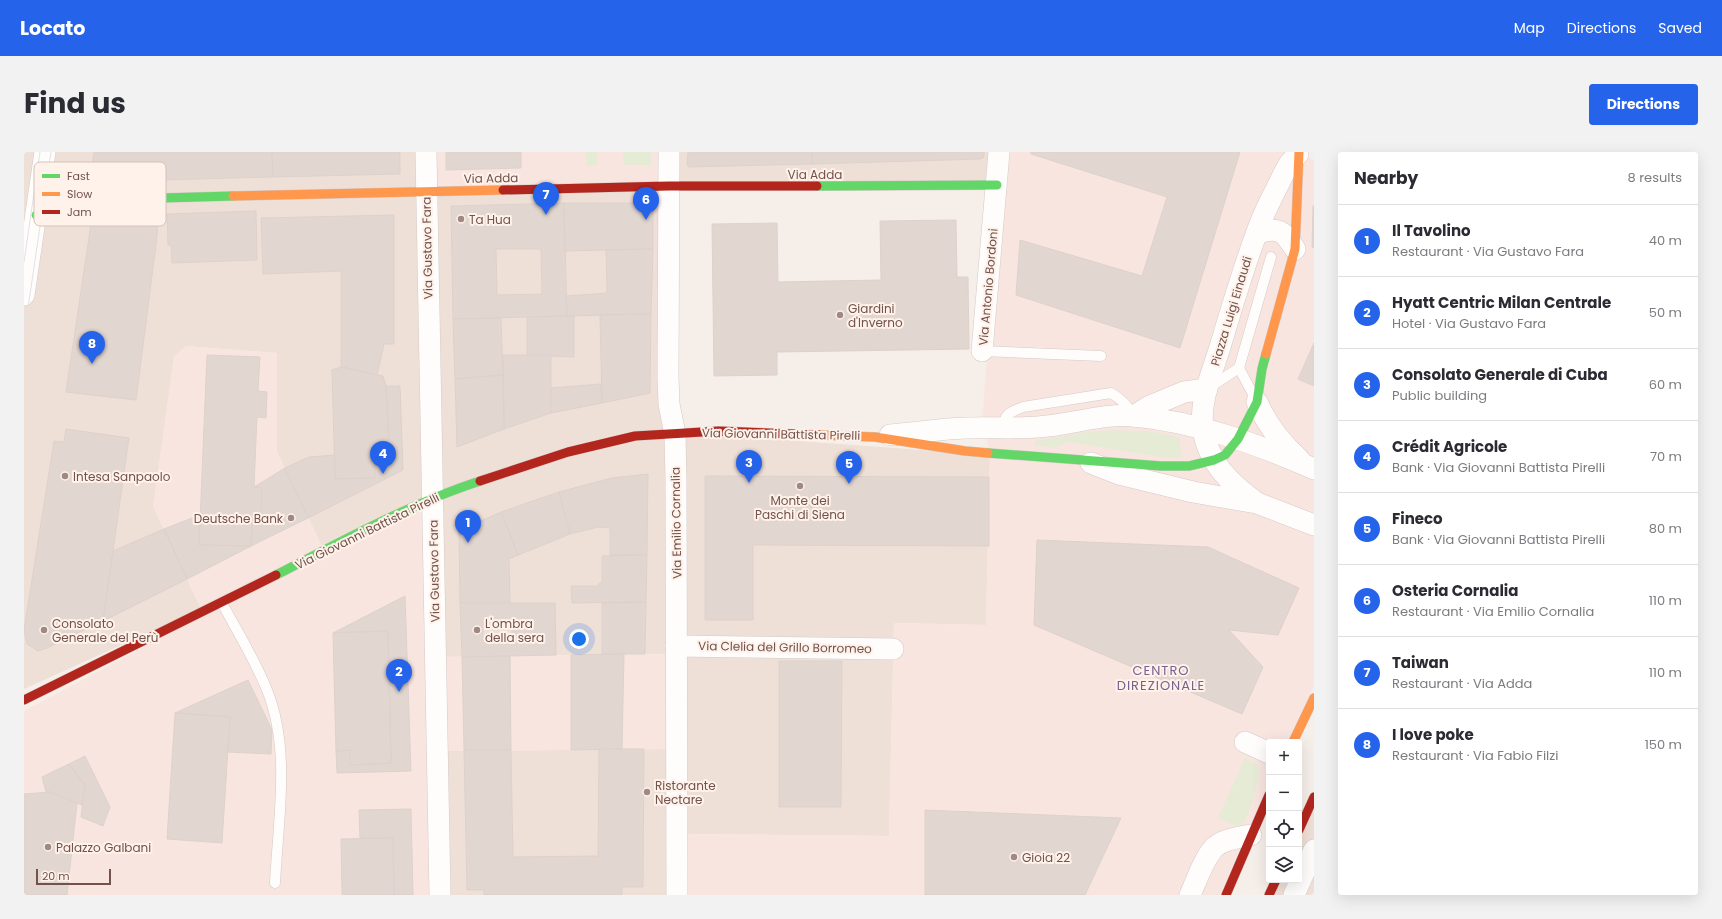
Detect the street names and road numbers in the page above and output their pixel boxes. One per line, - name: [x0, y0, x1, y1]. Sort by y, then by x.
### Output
- street label: Via Adda: [788, 166, 842, 183]
- street label: Via Adda: [463, 169, 519, 187]
- street label: Via Gustavo Fara: [418, 197, 436, 299]
- street label: Via Antonio Bordoni: [974, 228, 1002, 346]
- street label: Piazza Luigi Einaudi: [1206, 254, 1256, 368]
- street label: Via Giovanni Battista Pirelli: [702, 424, 860, 444]
- street label: Via Emilio Cornalia: [667, 467, 685, 579]
- street label: Via Giovanni Battista Pirelli: [292, 489, 442, 573]
- street label: Via Gustavo Fara: [425, 520, 443, 622]
- street label: Via Clelia del Grillo Borromeo: [698, 637, 872, 657]

